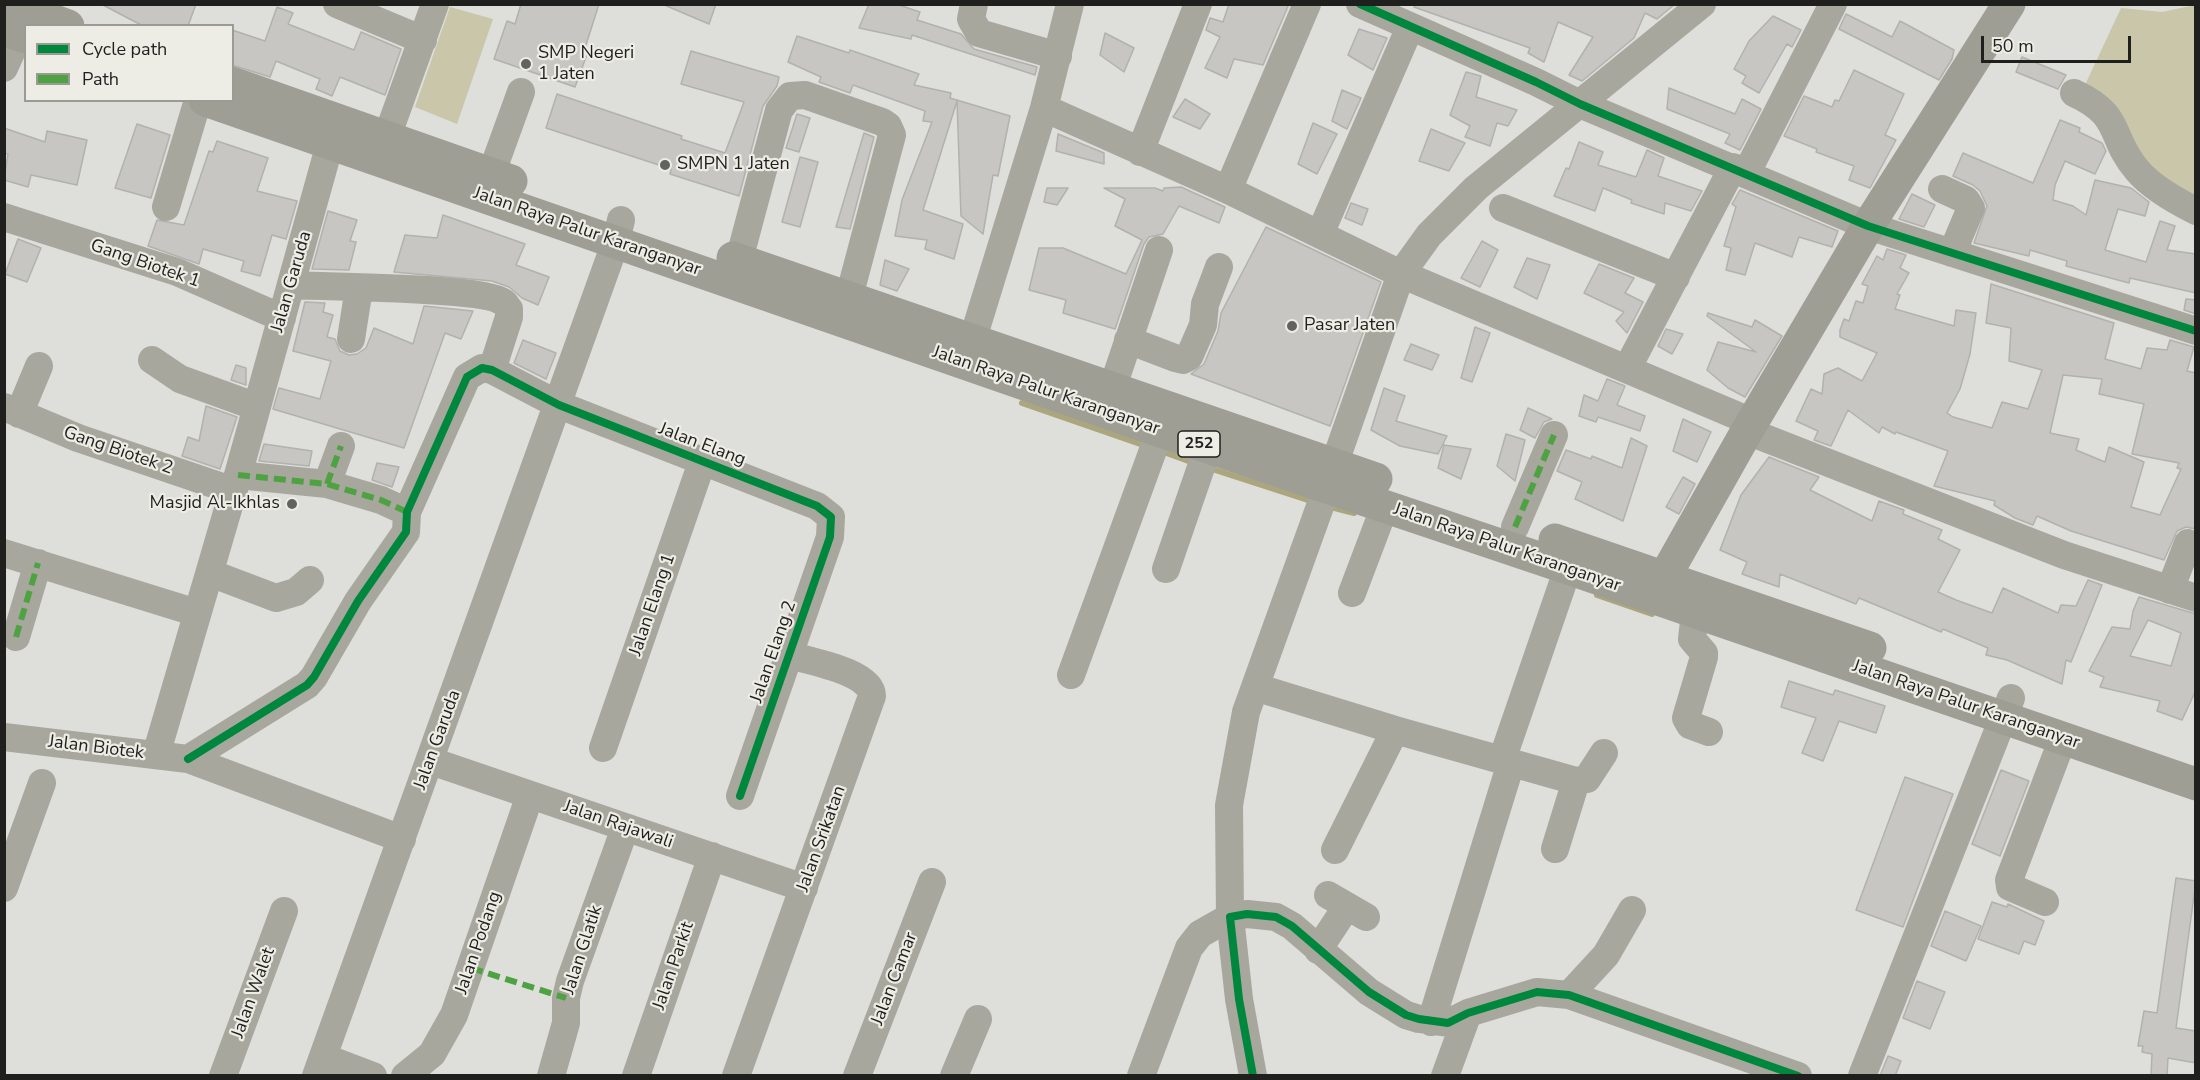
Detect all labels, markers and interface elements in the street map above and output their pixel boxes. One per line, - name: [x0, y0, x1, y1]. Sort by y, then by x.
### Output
- legend: [24, 24, 234, 102]
- scale bar: [1984, 24, 2134, 62]
- text: 50 m: [1992, 34, 2034, 58]
- text: Cycle path: [82, 37, 167, 61]
- place label: SMP Negeri 1 Jaten: [538, 43, 634, 86]
- marker: SMP Negeri 1 Jaten: [519, 57, 533, 71]
- text: Path: [82, 67, 119, 91]
- place label: SMPN 1 Jaten: [677, 154, 790, 176]
- marker: SMPN 1 Jaten: [658, 158, 672, 172]
- street label: Jalan Raya Palur Karanganyar: [471, 183, 703, 281]
- street label: Jalan Garuda: [267, 229, 317, 335]
- street label: Gang Biotek 1: [87, 235, 203, 293]
- place label: Pasar Jaten: [1304, 315, 1395, 337]
- marker: Pasar Jaten: [1285, 319, 1299, 333]
- street label: Jalan Raya Palur Karanganyar: [930, 342, 1162, 440]
- street label: Jalan Elang: [656, 419, 748, 471]
- street label: Gang Biotek 2: [60, 422, 176, 480]
- road number: 252: [1178, 431, 1220, 457]
- place label: Masjid Al-Ikhlas: [150, 493, 280, 515]
- marker: Masjid Al-Ikhlas: [285, 497, 299, 511]
- street label: Jalan Raya Palur Karanganyar: [1391, 499, 1623, 597]
- street label: Jalan Elang 1: [625, 551, 681, 659]
- street label: Jalan Elang 2: [746, 598, 802, 706]
- street label: Jalan Raya Palur Karanganyar: [1850, 656, 2082, 754]
- street label: Jalan Garuda: [410, 687, 466, 793]
- street label: Jalan Biotek: [47, 731, 145, 765]
- street label: Jalan Srikatan: [793, 783, 851, 895]
- street label: Jalan Rajawali: [560, 796, 676, 854]
- street label: Jalan Podang: [451, 889, 507, 997]
- street label: Jalan Glatik: [558, 903, 608, 997]
- street label: Jalan Parkit: [649, 919, 699, 1013]
- street label: Jalan Camar: [867, 929, 923, 1029]
- street label: Jalan Walet: [228, 945, 280, 1041]

